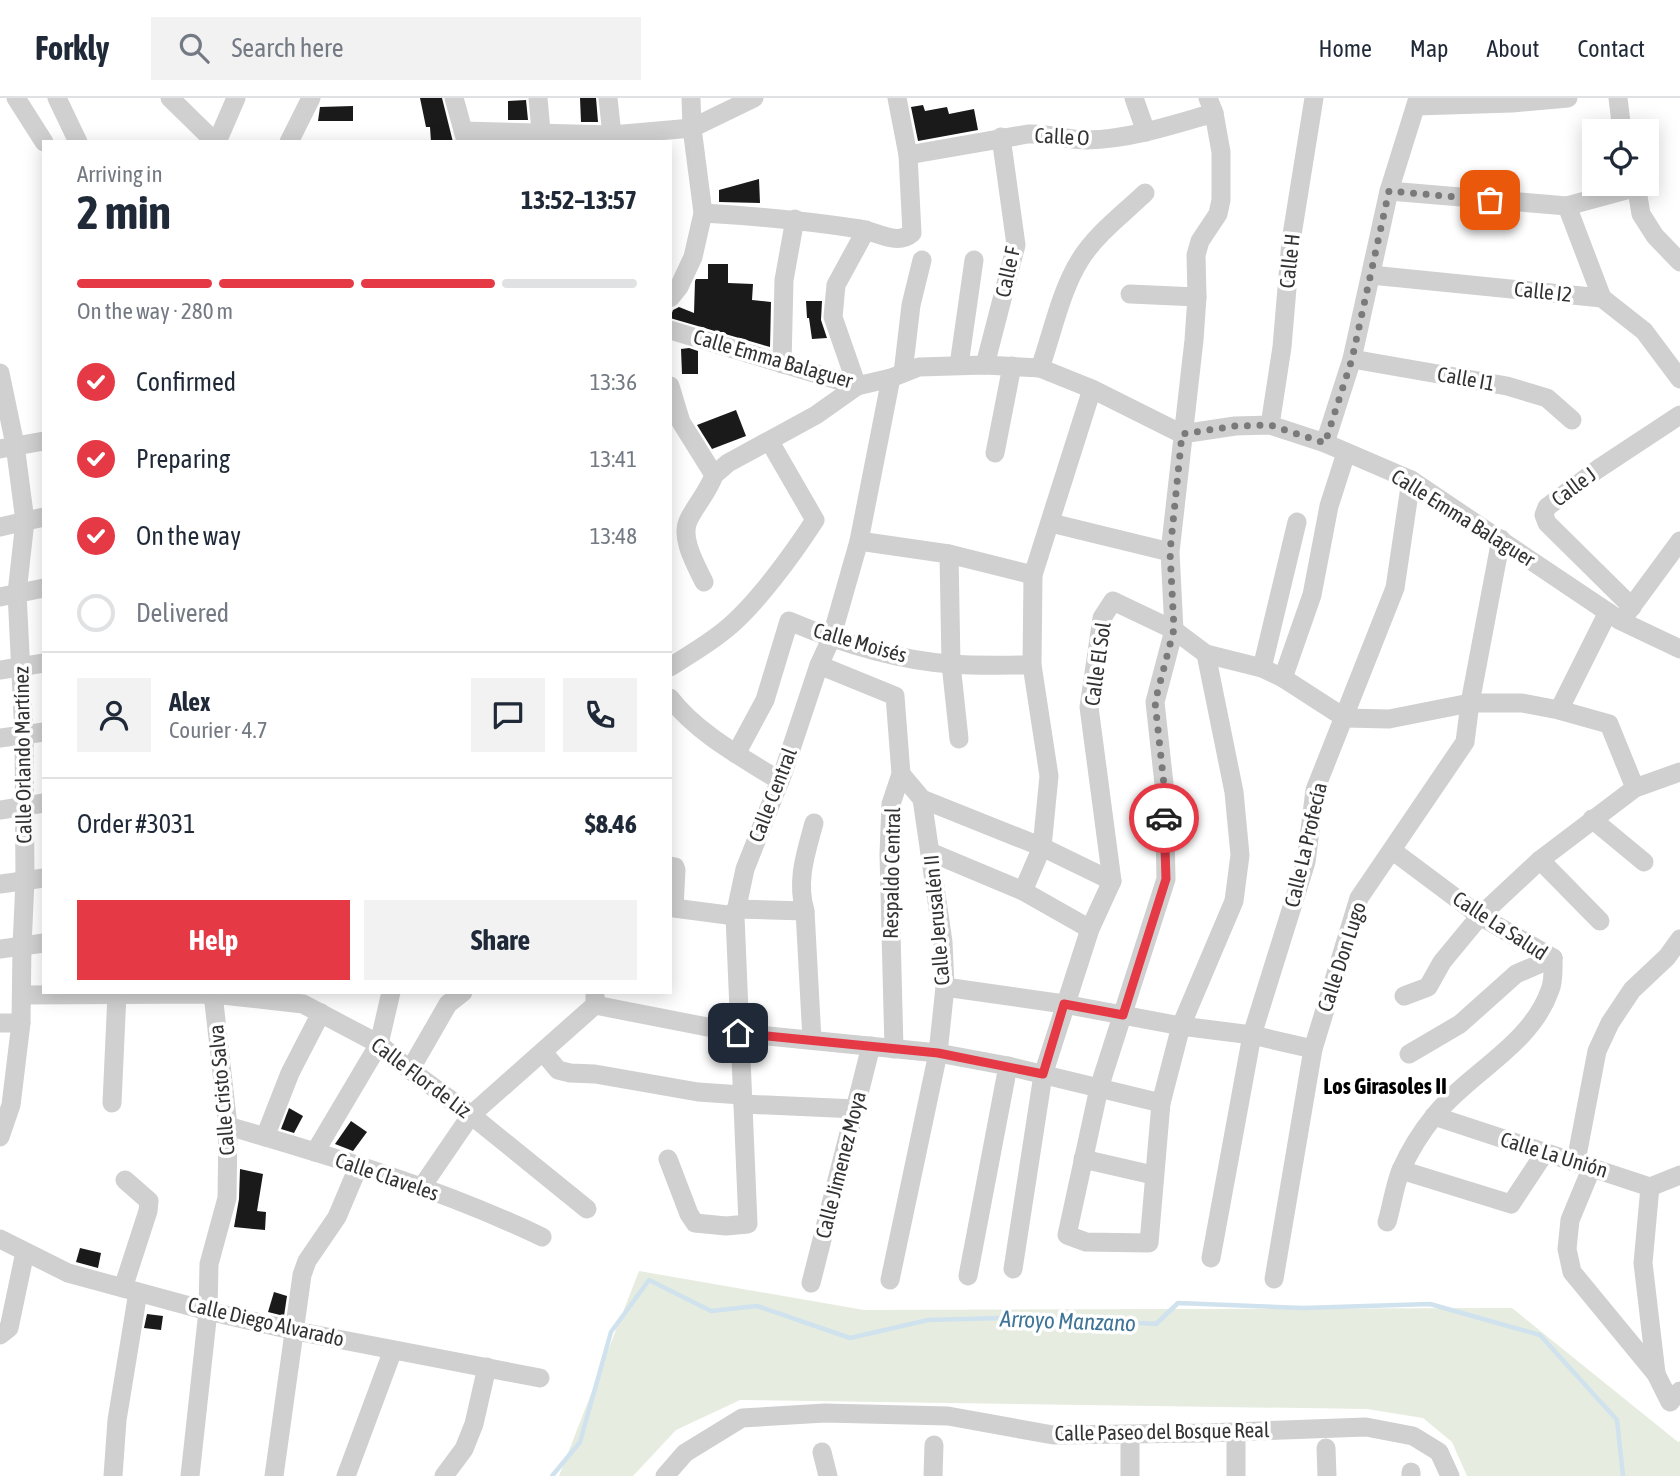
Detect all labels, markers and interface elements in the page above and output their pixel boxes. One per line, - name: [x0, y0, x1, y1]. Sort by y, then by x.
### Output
- search box: [151, 17, 641, 80]
- text: Forkly: [35, 29, 109, 67]
- icon: search: [175, 29, 213, 67]
- text: Search here: [231, 33, 344, 63]
- text: Home: [1318, 35, 1372, 62]
- text: Map: [1410, 35, 1448, 62]
- text: About: [1486, 35, 1539, 62]
- text: Contact: [1577, 35, 1645, 62]
- map controls: [1582, 119, 1659, 196]
- button: locate: [1582, 119, 1659, 196]
- street label: Calle O: [1034, 123, 1090, 149]
- text: Arriving in: [77, 161, 163, 187]
- pin: [1460, 170, 1520, 230]
- icon: bag: [1471, 181, 1509, 219]
- text: 13:52–13:57: [521, 185, 637, 215]
- text: 2 min: [77, 186, 171, 239]
- street label: Calle H: [1274, 232, 1304, 289]
- street label: Calle F: [990, 244, 1024, 299]
- street label: Calle I2: [1513, 276, 1573, 306]
- text: On the way · 280 m: [77, 298, 233, 324]
- street label: Calle Emma Balaguer: [691, 324, 856, 392]
- street label: Calle I1: [1436, 361, 1497, 395]
- icon: check: [77, 363, 115, 401]
- text: Confirmed: [136, 367, 236, 397]
- text: 13:36: [590, 369, 637, 395]
- icon: check: [77, 440, 115, 478]
- text: Preparing: [136, 444, 230, 474]
- text: 13:41: [590, 446, 637, 472]
- street label: Calle J: [1546, 462, 1600, 511]
- street label: Calle Emma Balaguer: [1387, 463, 1540, 571]
- icon: check: [77, 517, 115, 555]
- text: On the way: [136, 521, 241, 551]
- text: 13:48: [590, 523, 637, 549]
- text: Delivered: [136, 598, 229, 628]
- street label: Calle Moisés: [811, 617, 910, 667]
- street label: Calle El Sol: [1079, 620, 1115, 707]
- street label: Calle Orlando Martínez: [8, 666, 36, 844]
- button: person: [77, 678, 151, 752]
- button: chat: [471, 678, 545, 752]
- button: phone: [563, 678, 637, 752]
- text: Alex: [169, 687, 210, 717]
- text: Courier · 4.7: [169, 717, 268, 743]
- street label: Calle Central: [743, 744, 801, 845]
- street label: Calle La Profecía: [1279, 780, 1331, 909]
- courier: [1129, 783, 1199, 853]
- icon: car: [1145, 799, 1183, 837]
- street label: Respaldo Central: [878, 807, 904, 939]
- text: Order #3031: [77, 809, 196, 839]
- text: $8.46: [585, 809, 637, 839]
- street label: Calle Jerusalén II: [918, 854, 954, 986]
- street label: Calle La Salud: [1449, 886, 1552, 965]
- street label: Calle Don Lugo: [1312, 899, 1370, 1015]
- button: Help: [77, 900, 350, 980]
- button: Share: [364, 900, 637, 980]
- pin: [708, 1003, 768, 1063]
- icon: home: [719, 1014, 757, 1052]
- street label: Calle Cristo Salva: [203, 1024, 239, 1156]
- street label: Calle Flor de Liz: [367, 1032, 476, 1123]
- district label: Los Girasoles II: [1323, 1073, 1447, 1099]
- street label: Calle Jimenez Moya: [810, 1089, 870, 1241]
- street label: Calle La Unión: [1498, 1126, 1611, 1182]
- street label: Calle Claveles: [333, 1147, 442, 1205]
- street label: Calle Diego Alvarado: [186, 1291, 347, 1351]
- water label: Arroyo Manzano: [999, 1306, 1136, 1336]
- street label: Calle Paseo del Bosque Real: [1054, 1417, 1270, 1445]

